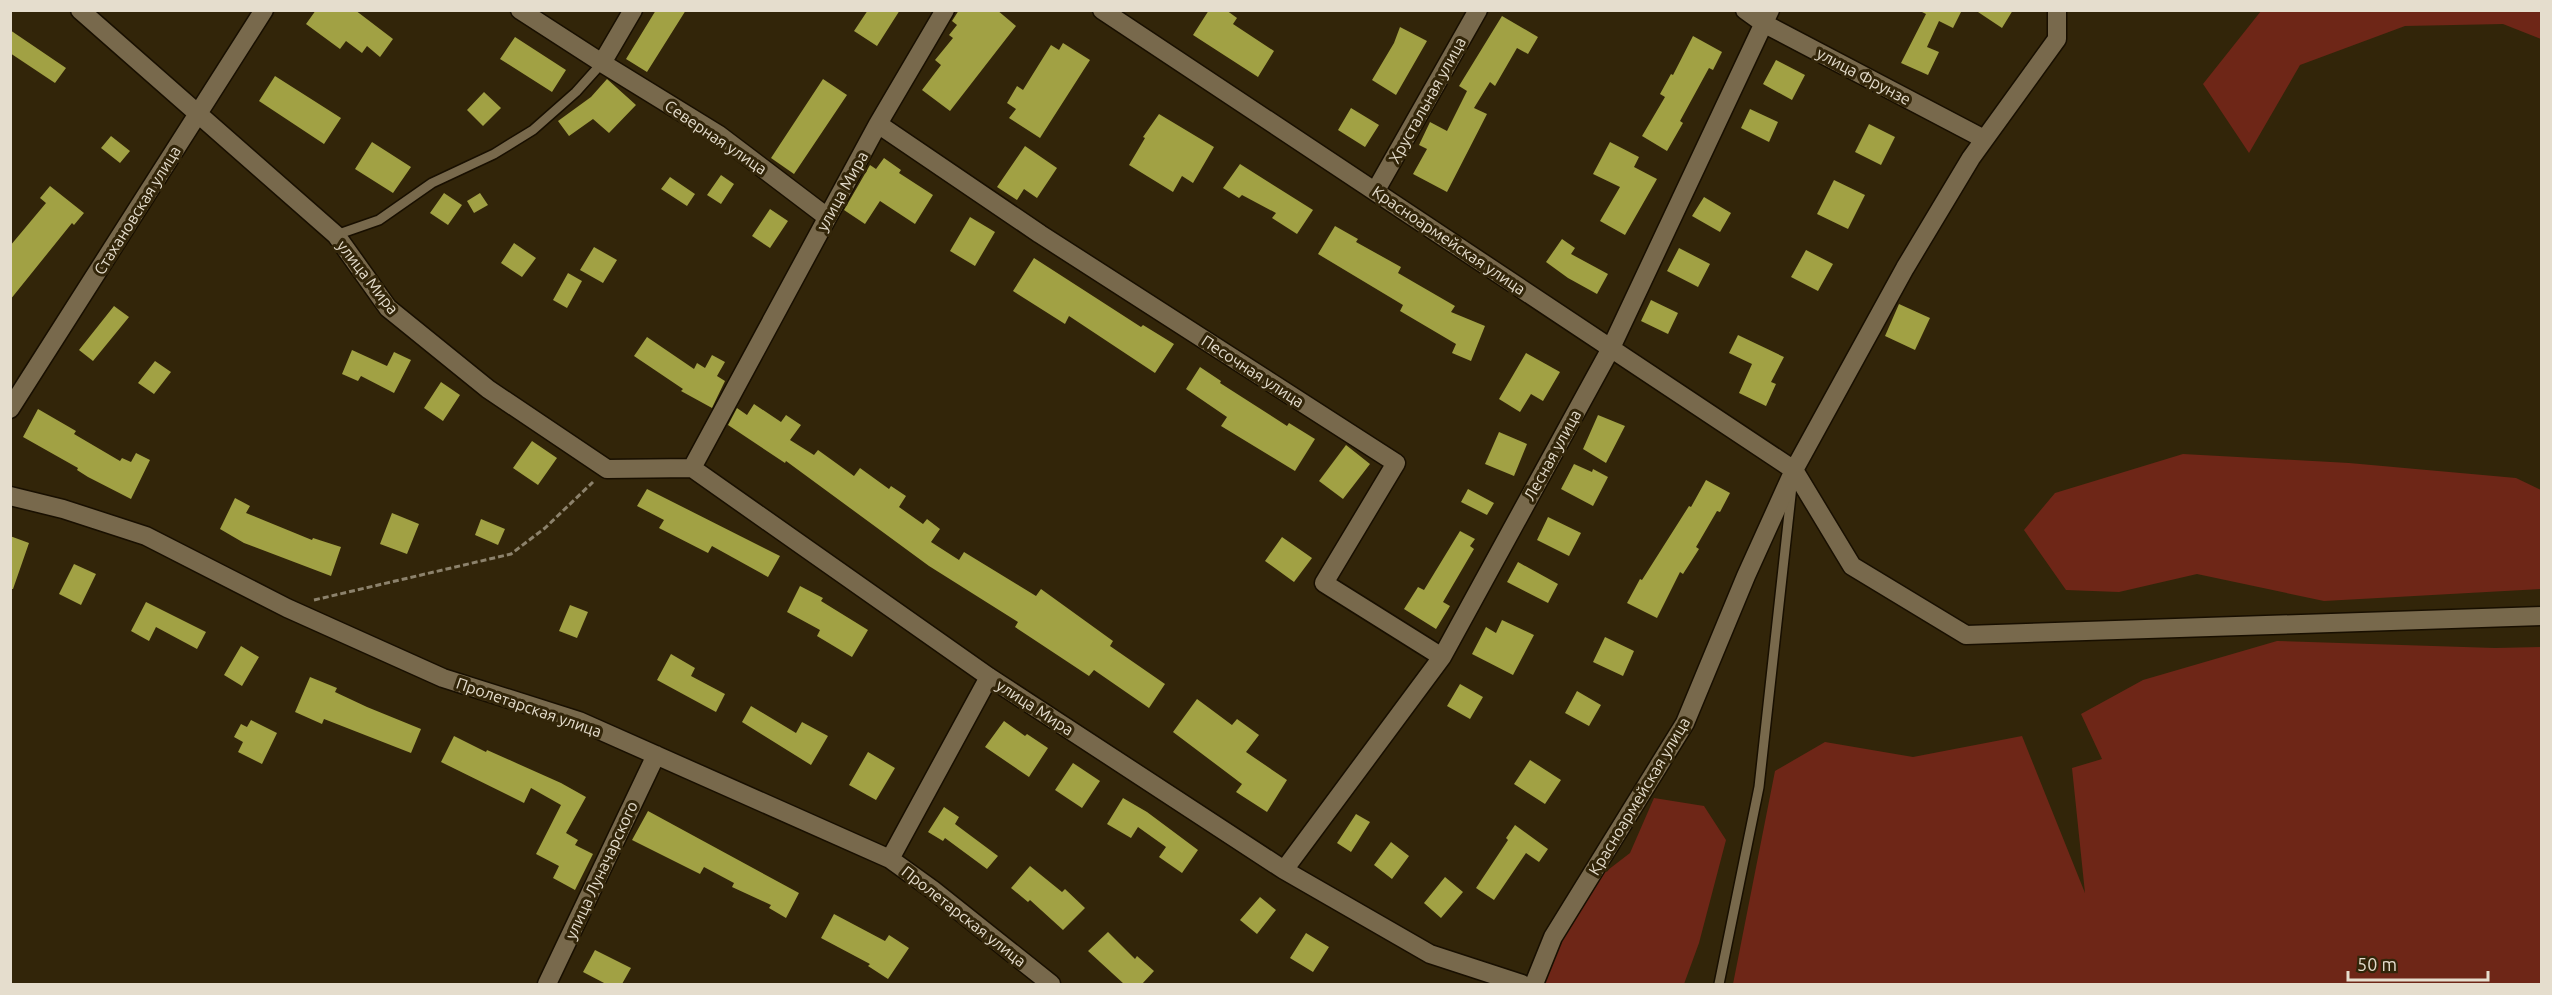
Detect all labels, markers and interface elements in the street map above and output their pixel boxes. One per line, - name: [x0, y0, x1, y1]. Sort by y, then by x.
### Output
- street label: Хрустальная улица: [1385, 34, 1469, 166]
- street label: улица Фрунзе: [1814, 44, 1914, 108]
- street label: Северная улица: [662, 96, 770, 178]
- street label: Стахановская улица: [90, 142, 184, 278]
- street label: улица Мира: [813, 148, 871, 234]
- street label: Красноармейская улица: [1369, 182, 1529, 298]
- street label: улица Мира: [334, 237, 402, 317]
- street label: Песочная улица: [1198, 331, 1308, 411]
- street label: Лесная улица: [1520, 406, 1584, 504]
- street label: Пролетарская улица: [454, 674, 604, 740]
- street label: улица Мира: [993, 675, 1077, 739]
- street label: Красноармейская улица: [1585, 714, 1693, 878]
- street label: улица Луначарского: [561, 798, 641, 942]
- street label: Пролетарская улица: [898, 862, 1030, 970]
- scale bar: [2348, 944, 2488, 982]
- text: 50 m: [2357, 954, 2397, 974]

